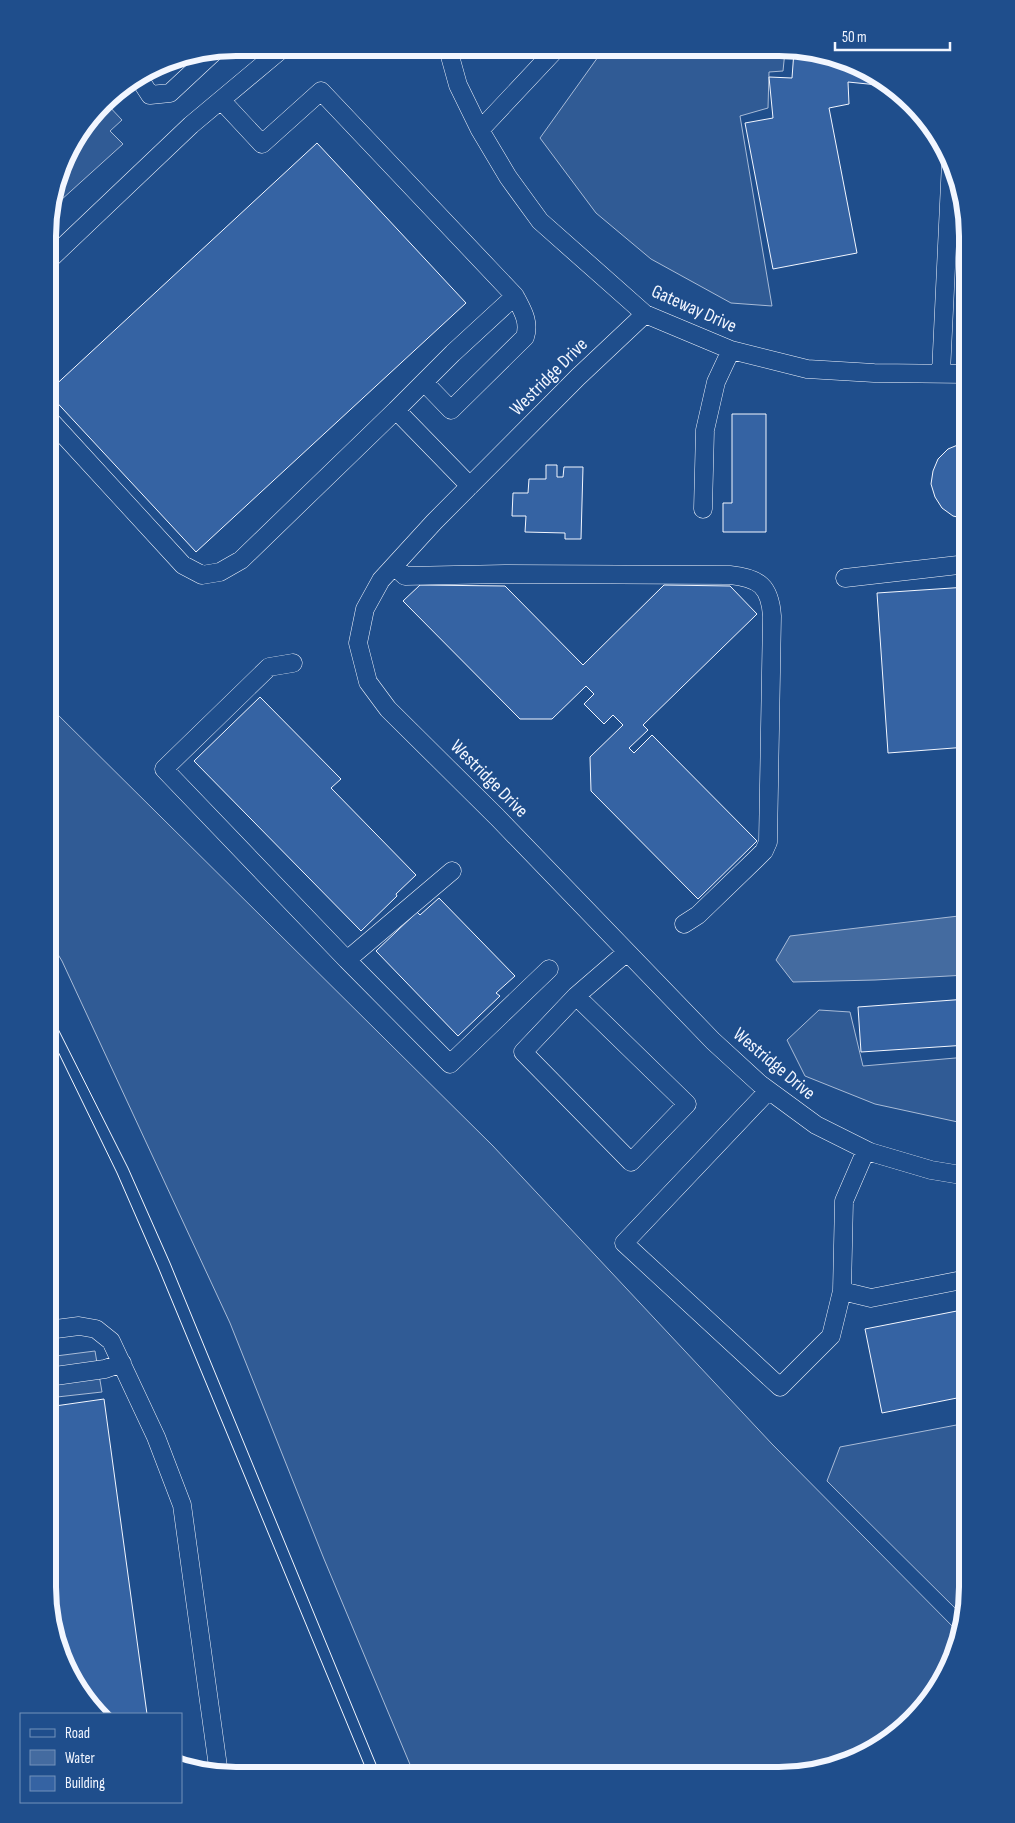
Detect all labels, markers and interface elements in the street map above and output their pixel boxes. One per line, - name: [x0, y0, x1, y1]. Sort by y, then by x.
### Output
- scale bar: [835, 20, 950, 52]
- text: 50 m: [842, 28, 867, 47]
- street label: Gateway Drive: [648, 280, 740, 338]
- street label: Westridge Drive: [505, 333, 593, 421]
- street label: Westridge Drive: [445, 735, 533, 823]
- street label: Westridge Drive: [728, 1023, 820, 1105]
- legend: [20, 1713, 182, 1803]
- text: Road: [65, 1724, 90, 1743]
- text: Water: [65, 1749, 96, 1768]
- text: Building: [65, 1774, 105, 1793]

